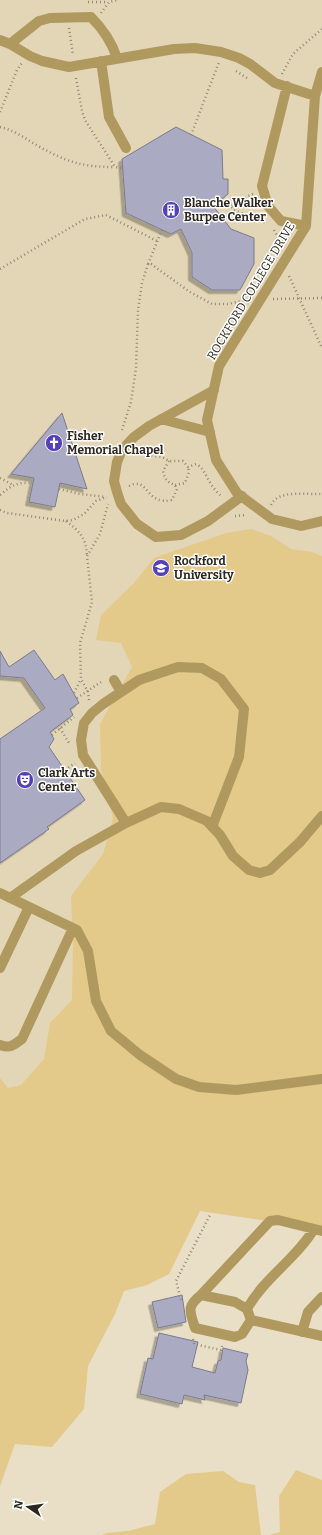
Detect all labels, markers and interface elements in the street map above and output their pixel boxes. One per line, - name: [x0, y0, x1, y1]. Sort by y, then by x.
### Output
- place label: Blanche Walker Burpee Center: [184, 196, 273, 224]
- building icon: Blanche Walker Burpee Center: [161, 200, 181, 220]
- street label: ROCKFORD COLLEGE DRIVE: [204, 220, 298, 362]
- place label: Fisher Memorial Chapel: [67, 429, 164, 457]
- church icon: Fisher Memorial Chapel: [44, 433, 64, 453]
- place label: Rockford University: [174, 554, 234, 582]
- school or university icon: Rockford University: [151, 558, 171, 578]
- place label: Clark Arts Center: [38, 766, 95, 794]
- theatre icon: Clark Arts Center: [15, 770, 35, 790]
- north arrow: [8, 1487, 48, 1527]
- text: N: [11, 1499, 26, 1510]

